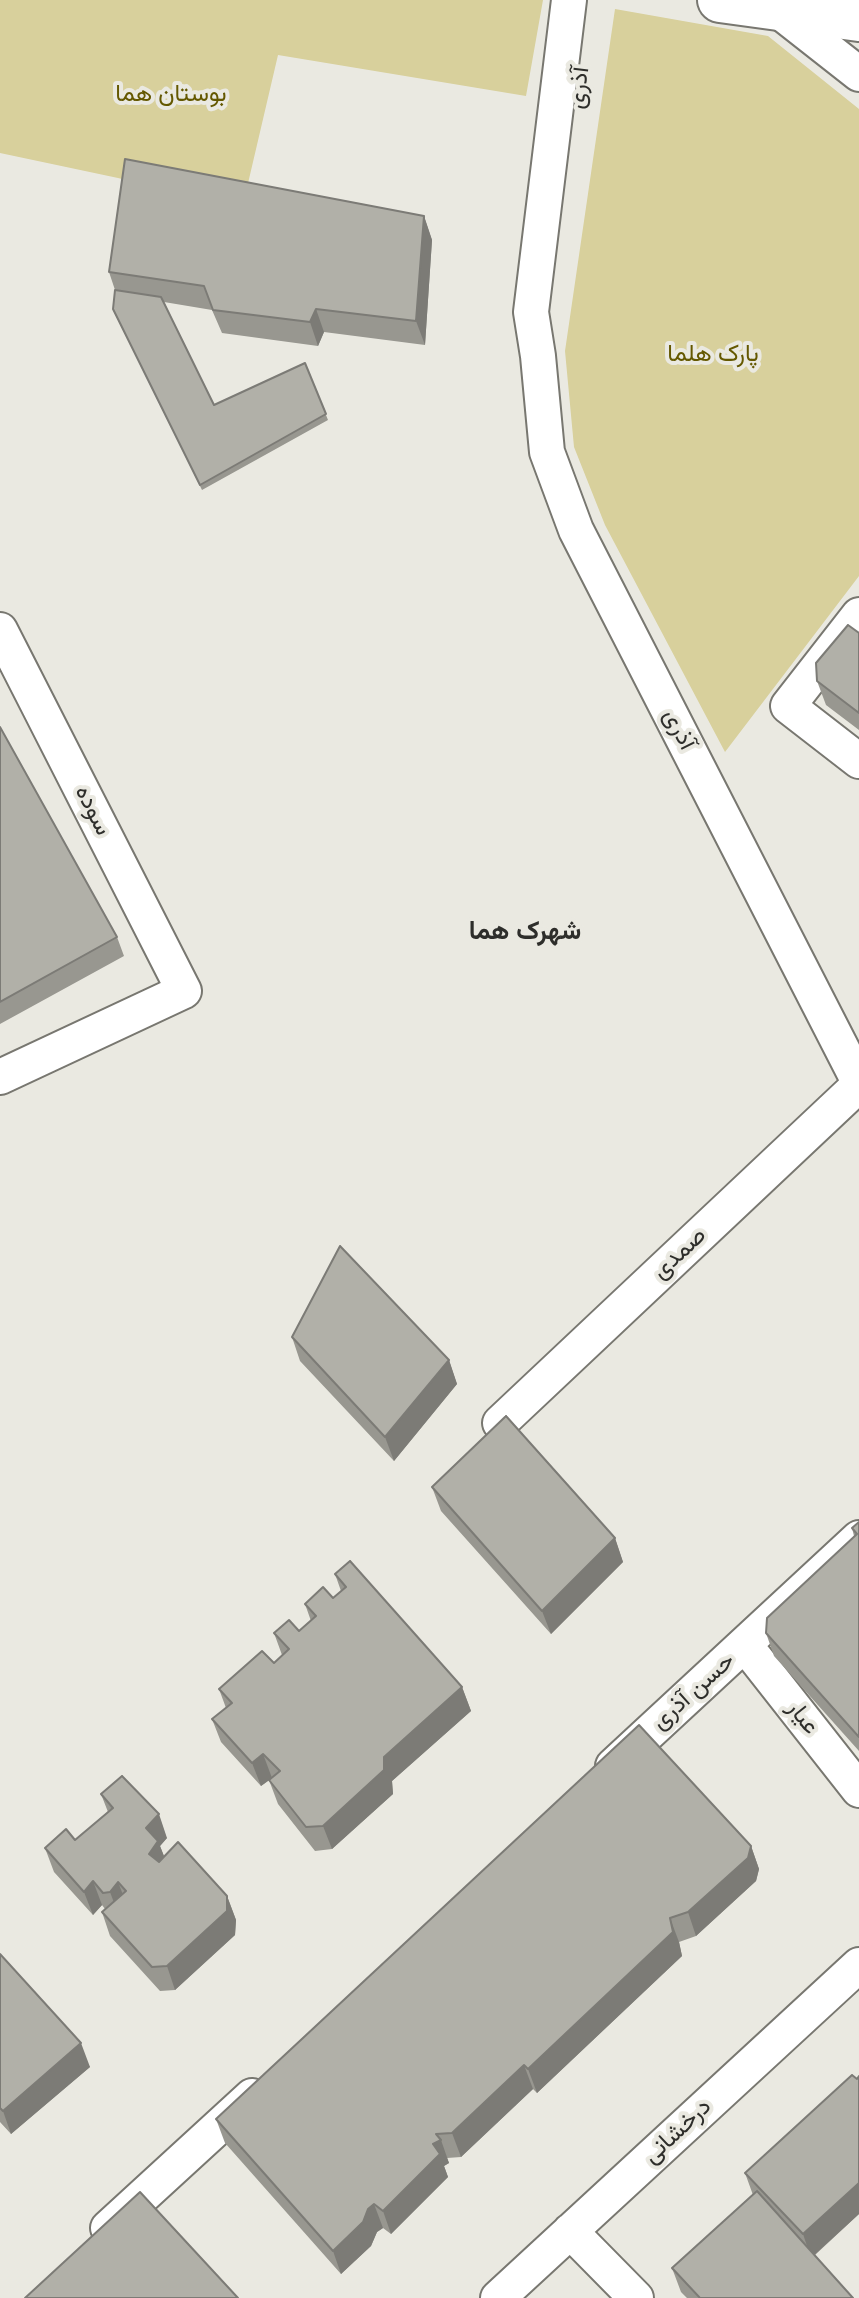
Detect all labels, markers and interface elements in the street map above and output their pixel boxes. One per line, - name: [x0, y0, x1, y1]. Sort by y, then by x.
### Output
- street label: آذری: [563, 65, 597, 111]
- park label: بوستان هما: [115, 81, 227, 109]
- park label: پارک هلما: [667, 341, 759, 369]
- street label: آذری: [656, 705, 700, 755]
- street label: سوده: [67, 781, 117, 841]
- district label: شهرک هما: [469, 917, 581, 949]
- street label: صمدی: [647, 1222, 713, 1286]
- street label: حسن آذری: [646, 1647, 742, 1737]
- street label: عیار: [780, 1695, 824, 1741]
- street label: درخشانی: [638, 2093, 718, 2171]

